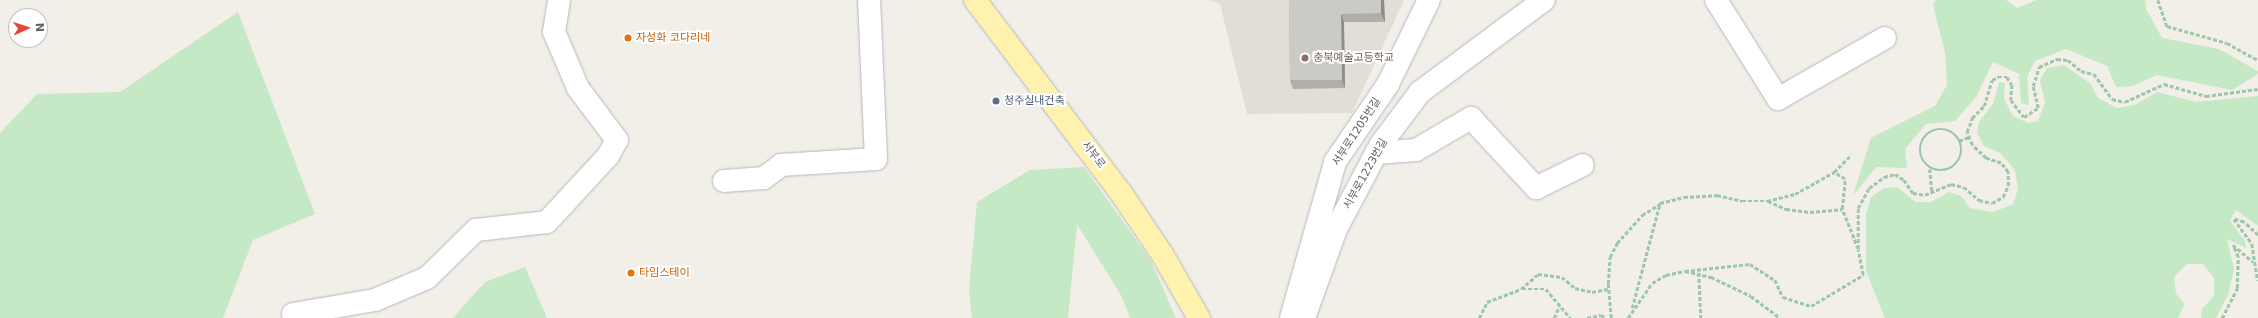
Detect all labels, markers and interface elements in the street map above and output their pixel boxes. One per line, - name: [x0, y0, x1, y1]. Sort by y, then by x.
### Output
- north arrow: [8, 8, 48, 48]
- text: N: [33, 22, 46, 32]
- place label: 자성화 코다리네: [636, 31, 710, 45]
- marker: 자성화 코다리네: [623, 33, 633, 43]
- place label: 충북예술고등학교: [1313, 51, 1394, 65]
- marker: 충북예술고등학교: [1300, 53, 1310, 63]
- place label: 청주실내건축: [1004, 94, 1065, 108]
- street label: 서부로1205번길: [1330, 95, 1384, 169]
- marker: 청주실내건축: [991, 96, 1001, 106]
- street label: 서부로1223번길: [1341, 136, 1391, 212]
- street label: 서부로: [1079, 139, 1107, 171]
- place label: 타임스테이: [639, 266, 690, 280]
- marker: 타임스테이: [626, 268, 636, 278]

